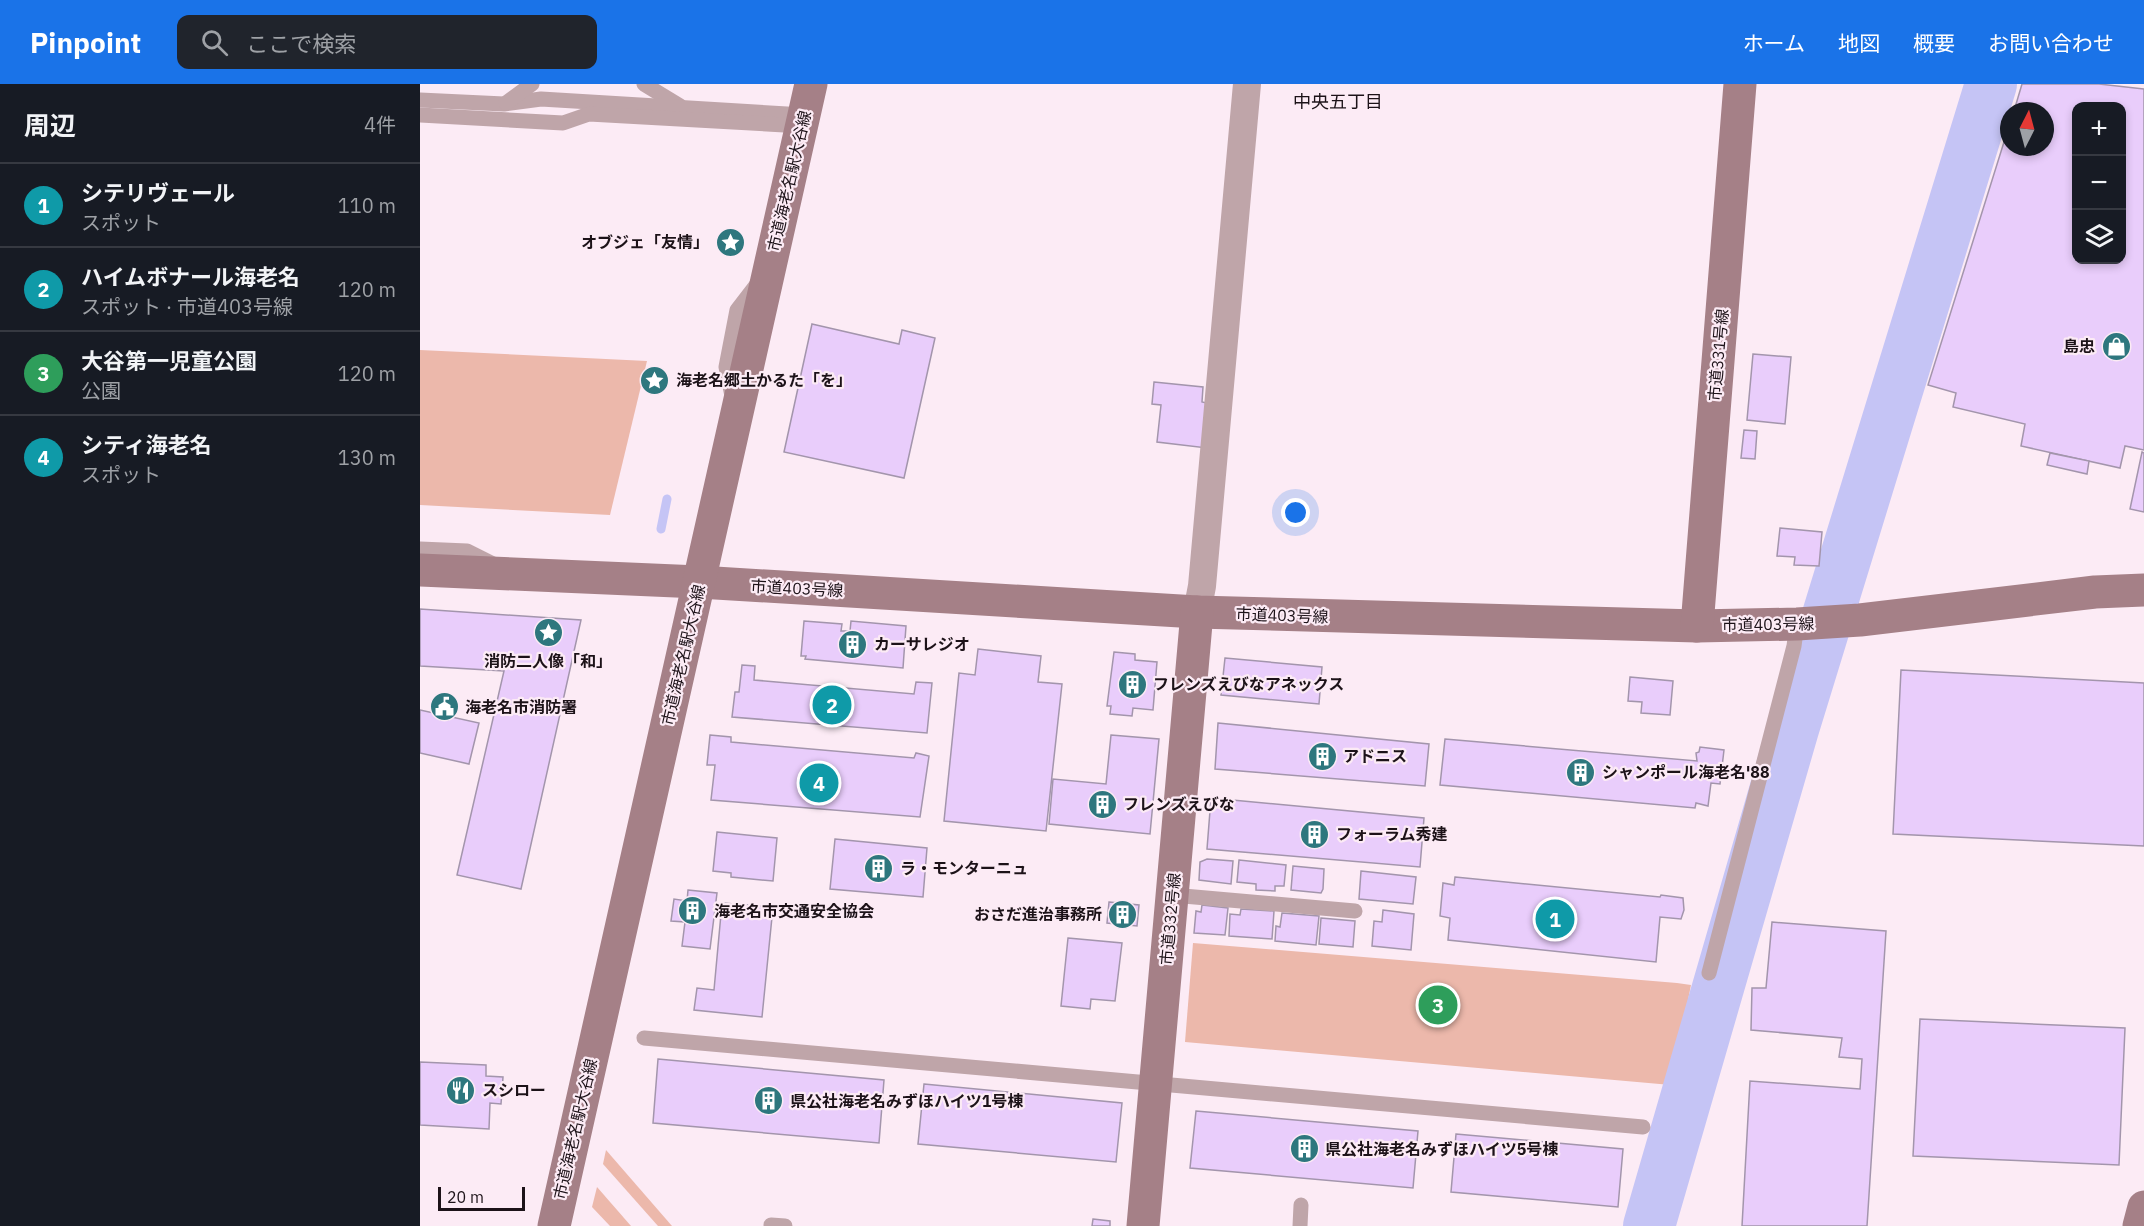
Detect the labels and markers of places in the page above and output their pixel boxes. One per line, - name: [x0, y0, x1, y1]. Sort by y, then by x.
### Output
- place icon: オブジェ「友情」: [714, 226, 746, 258]
- place label: オブジェ「友情」: [581, 232, 709, 252]
- shop icon: 島忠: [2100, 330, 2132, 362]
- place label: 島忠: [2063, 336, 2095, 356]
- place icon: 海老名郷土かるた「を」: [639, 364, 671, 396]
- place label: 海老名郷土かるた「を」: [676, 370, 852, 390]
- place icon: 消防二人像「和」: [532, 617, 564, 649]
- building icon: カーサレジオ: [837, 628, 869, 660]
- place label: カーサレジオ: [874, 634, 970, 654]
- place label: 消防二人像「和」: [484, 651, 612, 671]
- building icon: フレンズえびなアネックス: [1116, 668, 1148, 700]
- place label: フレンズえびなアネックス: [1153, 674, 1344, 694]
- pin: 2: [812, 682, 852, 728]
- public building icon: 海老名市消防署: [428, 691, 460, 723]
- place label: 海老名市消防署: [465, 697, 577, 717]
- building icon: アドニス: [1306, 740, 1338, 772]
- place label: アドニス: [1343, 746, 1407, 766]
- building icon: シャンポール海老名'88: [1565, 756, 1597, 788]
- pin: 4: [800, 760, 838, 806]
- place label: シャンポール海老名'88: [1602, 762, 1770, 782]
- building icon: フレンズえびな: [1086, 788, 1118, 820]
- place label: フレンズえびな: [1123, 794, 1235, 814]
- building icon: フォーラム秀建: [1299, 818, 1331, 850]
- place label: フォーラム秀建: [1336, 824, 1448, 844]
- building icon: ラ・モンターニュ: [863, 852, 895, 884]
- place label: ラ・モンターニュ: [900, 858, 1028, 878]
- building icon: 海老名市交通安全協会: [677, 895, 709, 927]
- pin: 1: [1536, 896, 1574, 942]
- building icon: おさだ進治事務所: [1107, 898, 1139, 930]
- place label: 海老名市交通安全協会: [714, 901, 874, 921]
- place label: おさだ進治事務所: [974, 904, 1102, 924]
- pin: 3: [1418, 982, 1458, 1028]
- restaurant icon: スシロー: [445, 1074, 477, 1106]
- place label: スシロー: [482, 1080, 546, 1100]
- building icon: 県公社海老名みずほハイツ1号棟: [753, 1085, 785, 1117]
- place label: 県公社海老名みずほハイツ1号棟: [790, 1091, 1023, 1111]
- building icon: 県公社海老名みずほハイツ5号棟: [1288, 1133, 1320, 1165]
- place label: 県公社海老名みずほハイツ5号棟: [1325, 1139, 1558, 1159]

